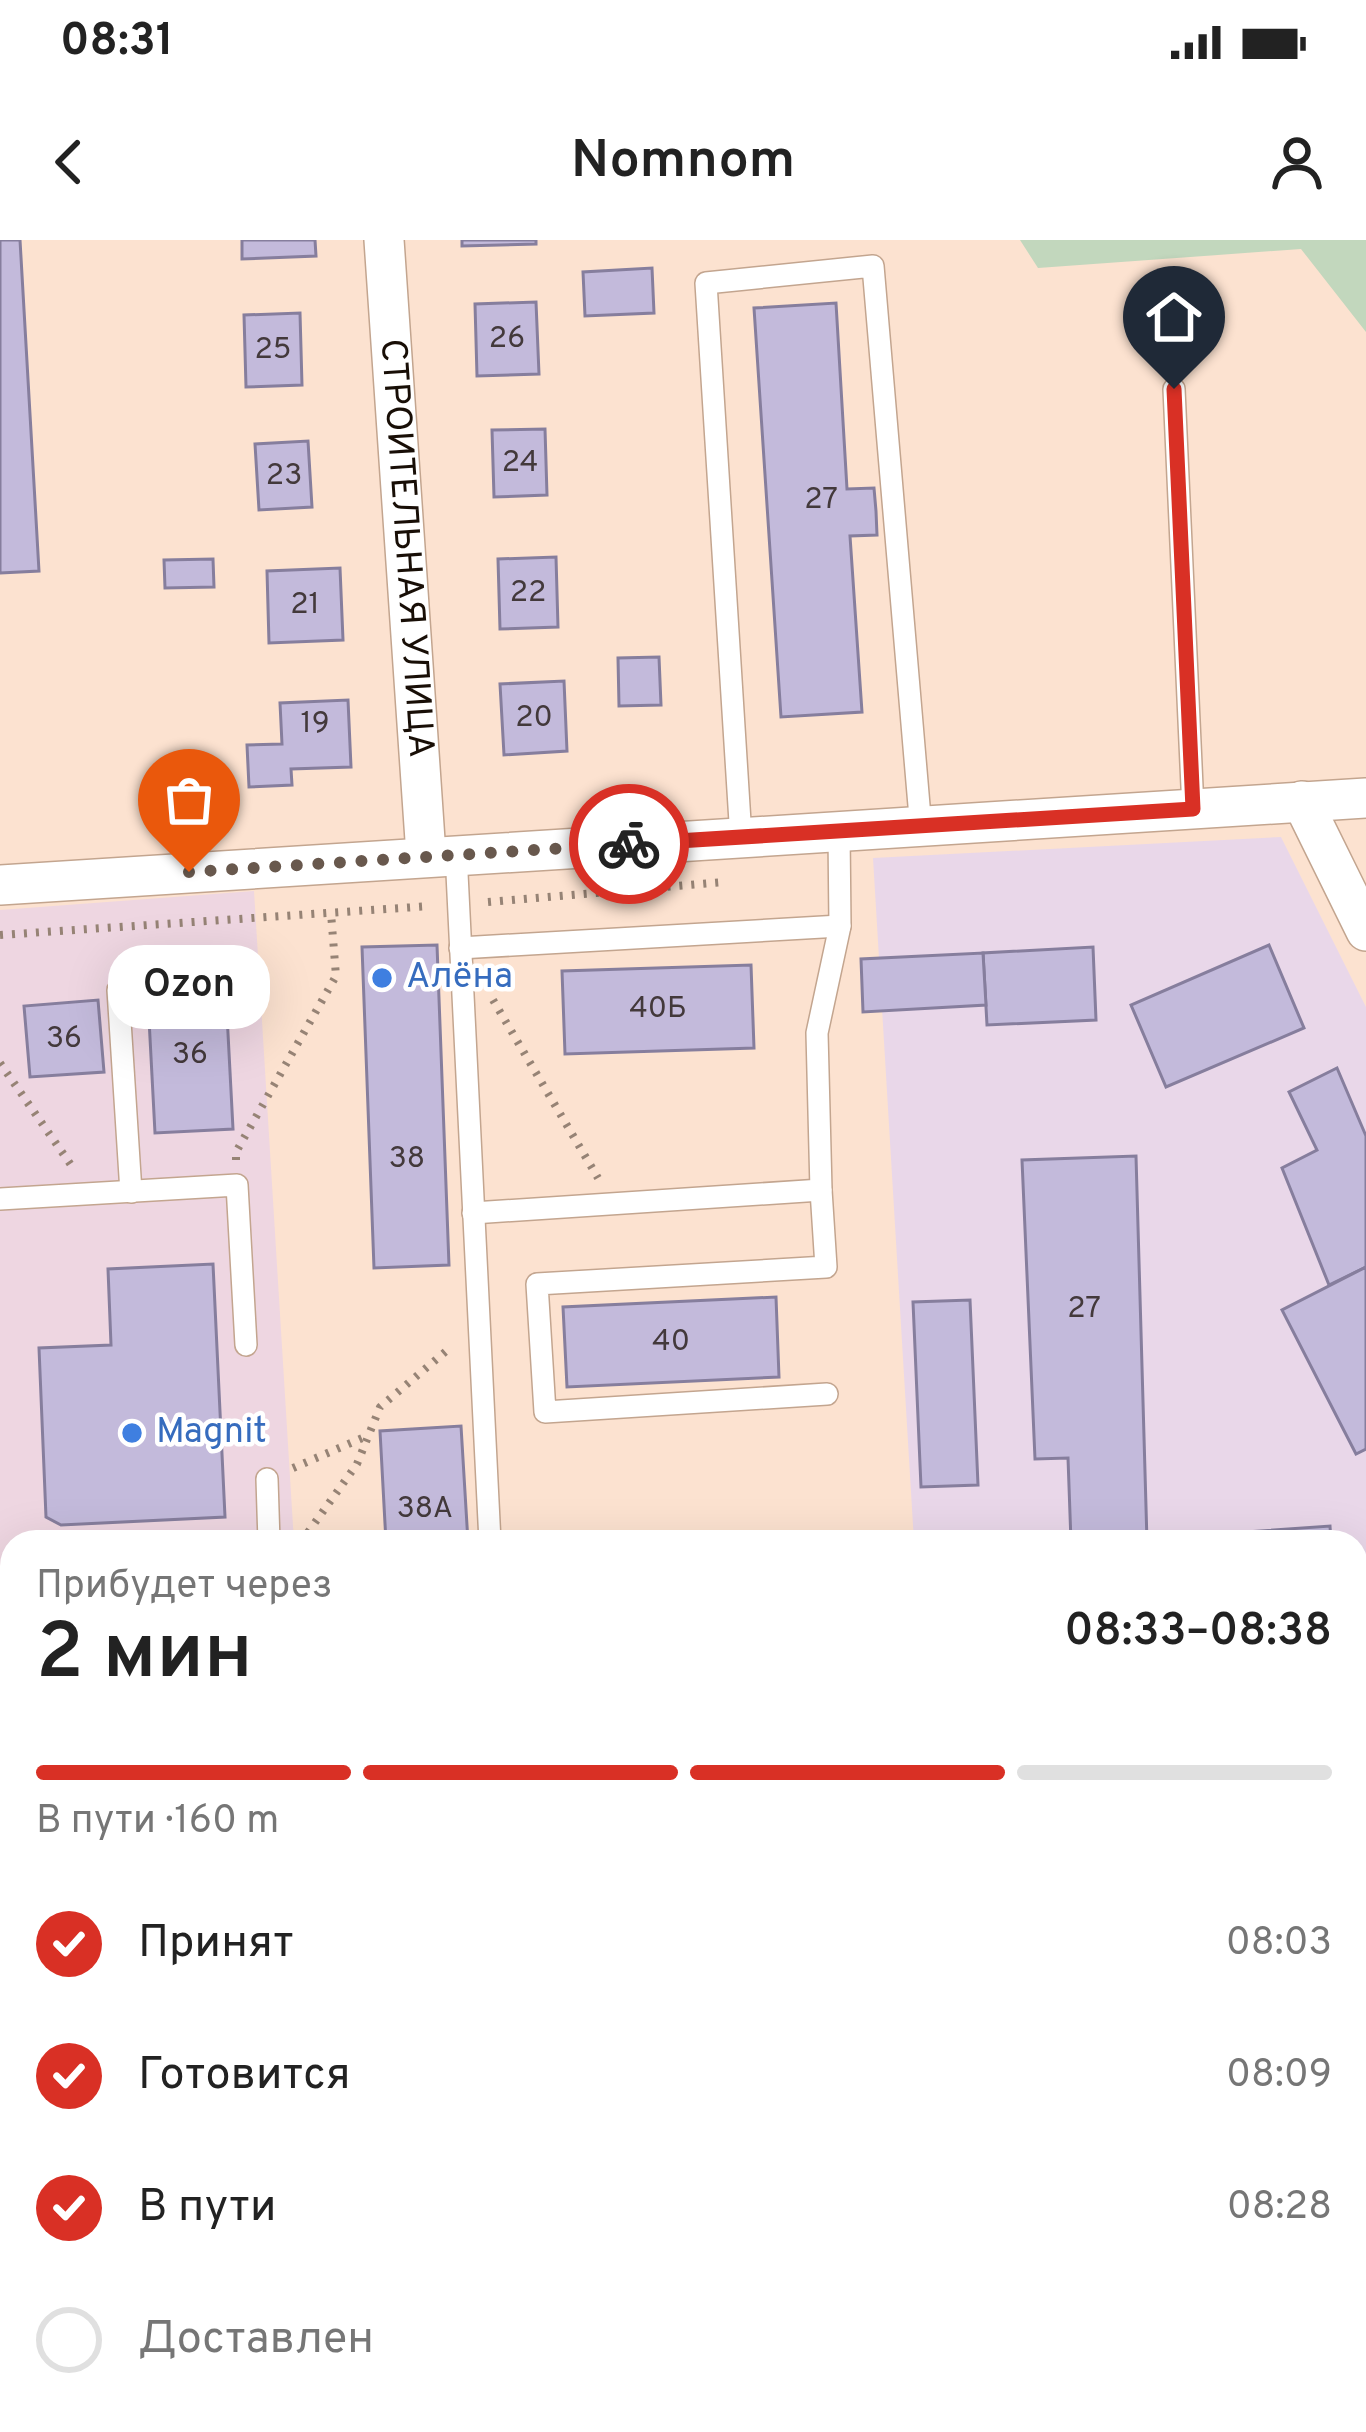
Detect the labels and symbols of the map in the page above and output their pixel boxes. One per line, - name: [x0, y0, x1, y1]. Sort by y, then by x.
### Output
- pin: [1123, 266, 1225, 389]
- house number: 26: [489, 321, 525, 358]
- house number: 25: [255, 332, 292, 369]
- street label: СТРОИТЕЛЬНАЯ УЛИЦА: [368, 337, 442, 759]
- house number: 24: [502, 445, 538, 482]
- house number: 23: [266, 458, 302, 495]
- house number: 27: [804, 482, 838, 519]
- house number: 22: [510, 575, 546, 612]
- house number: 21: [290, 587, 320, 624]
- house number: 20: [515, 700, 553, 737]
- house number: 19: [300, 706, 330, 743]
- pin: [138, 749, 240, 872]
- courier: [569, 784, 689, 904]
- callout: Ozon: [108, 944, 270, 1028]
- place label: Алёна: [406, 955, 513, 1001]
- marker: Алёна: [369, 965, 395, 991]
- house number: 40Б: [629, 991, 687, 1028]
- house number: 36: [46, 1021, 82, 1058]
- house number: 36: [172, 1037, 208, 1074]
- house number: 38: [389, 1141, 425, 1178]
- house number: 27: [1067, 1291, 1101, 1328]
- house number: 40: [652, 1324, 690, 1361]
- place label: Magnit: [156, 1410, 267, 1456]
- marker: Magnit: [119, 1420, 145, 1446]
- house number: 38А: [397, 1491, 453, 1528]

